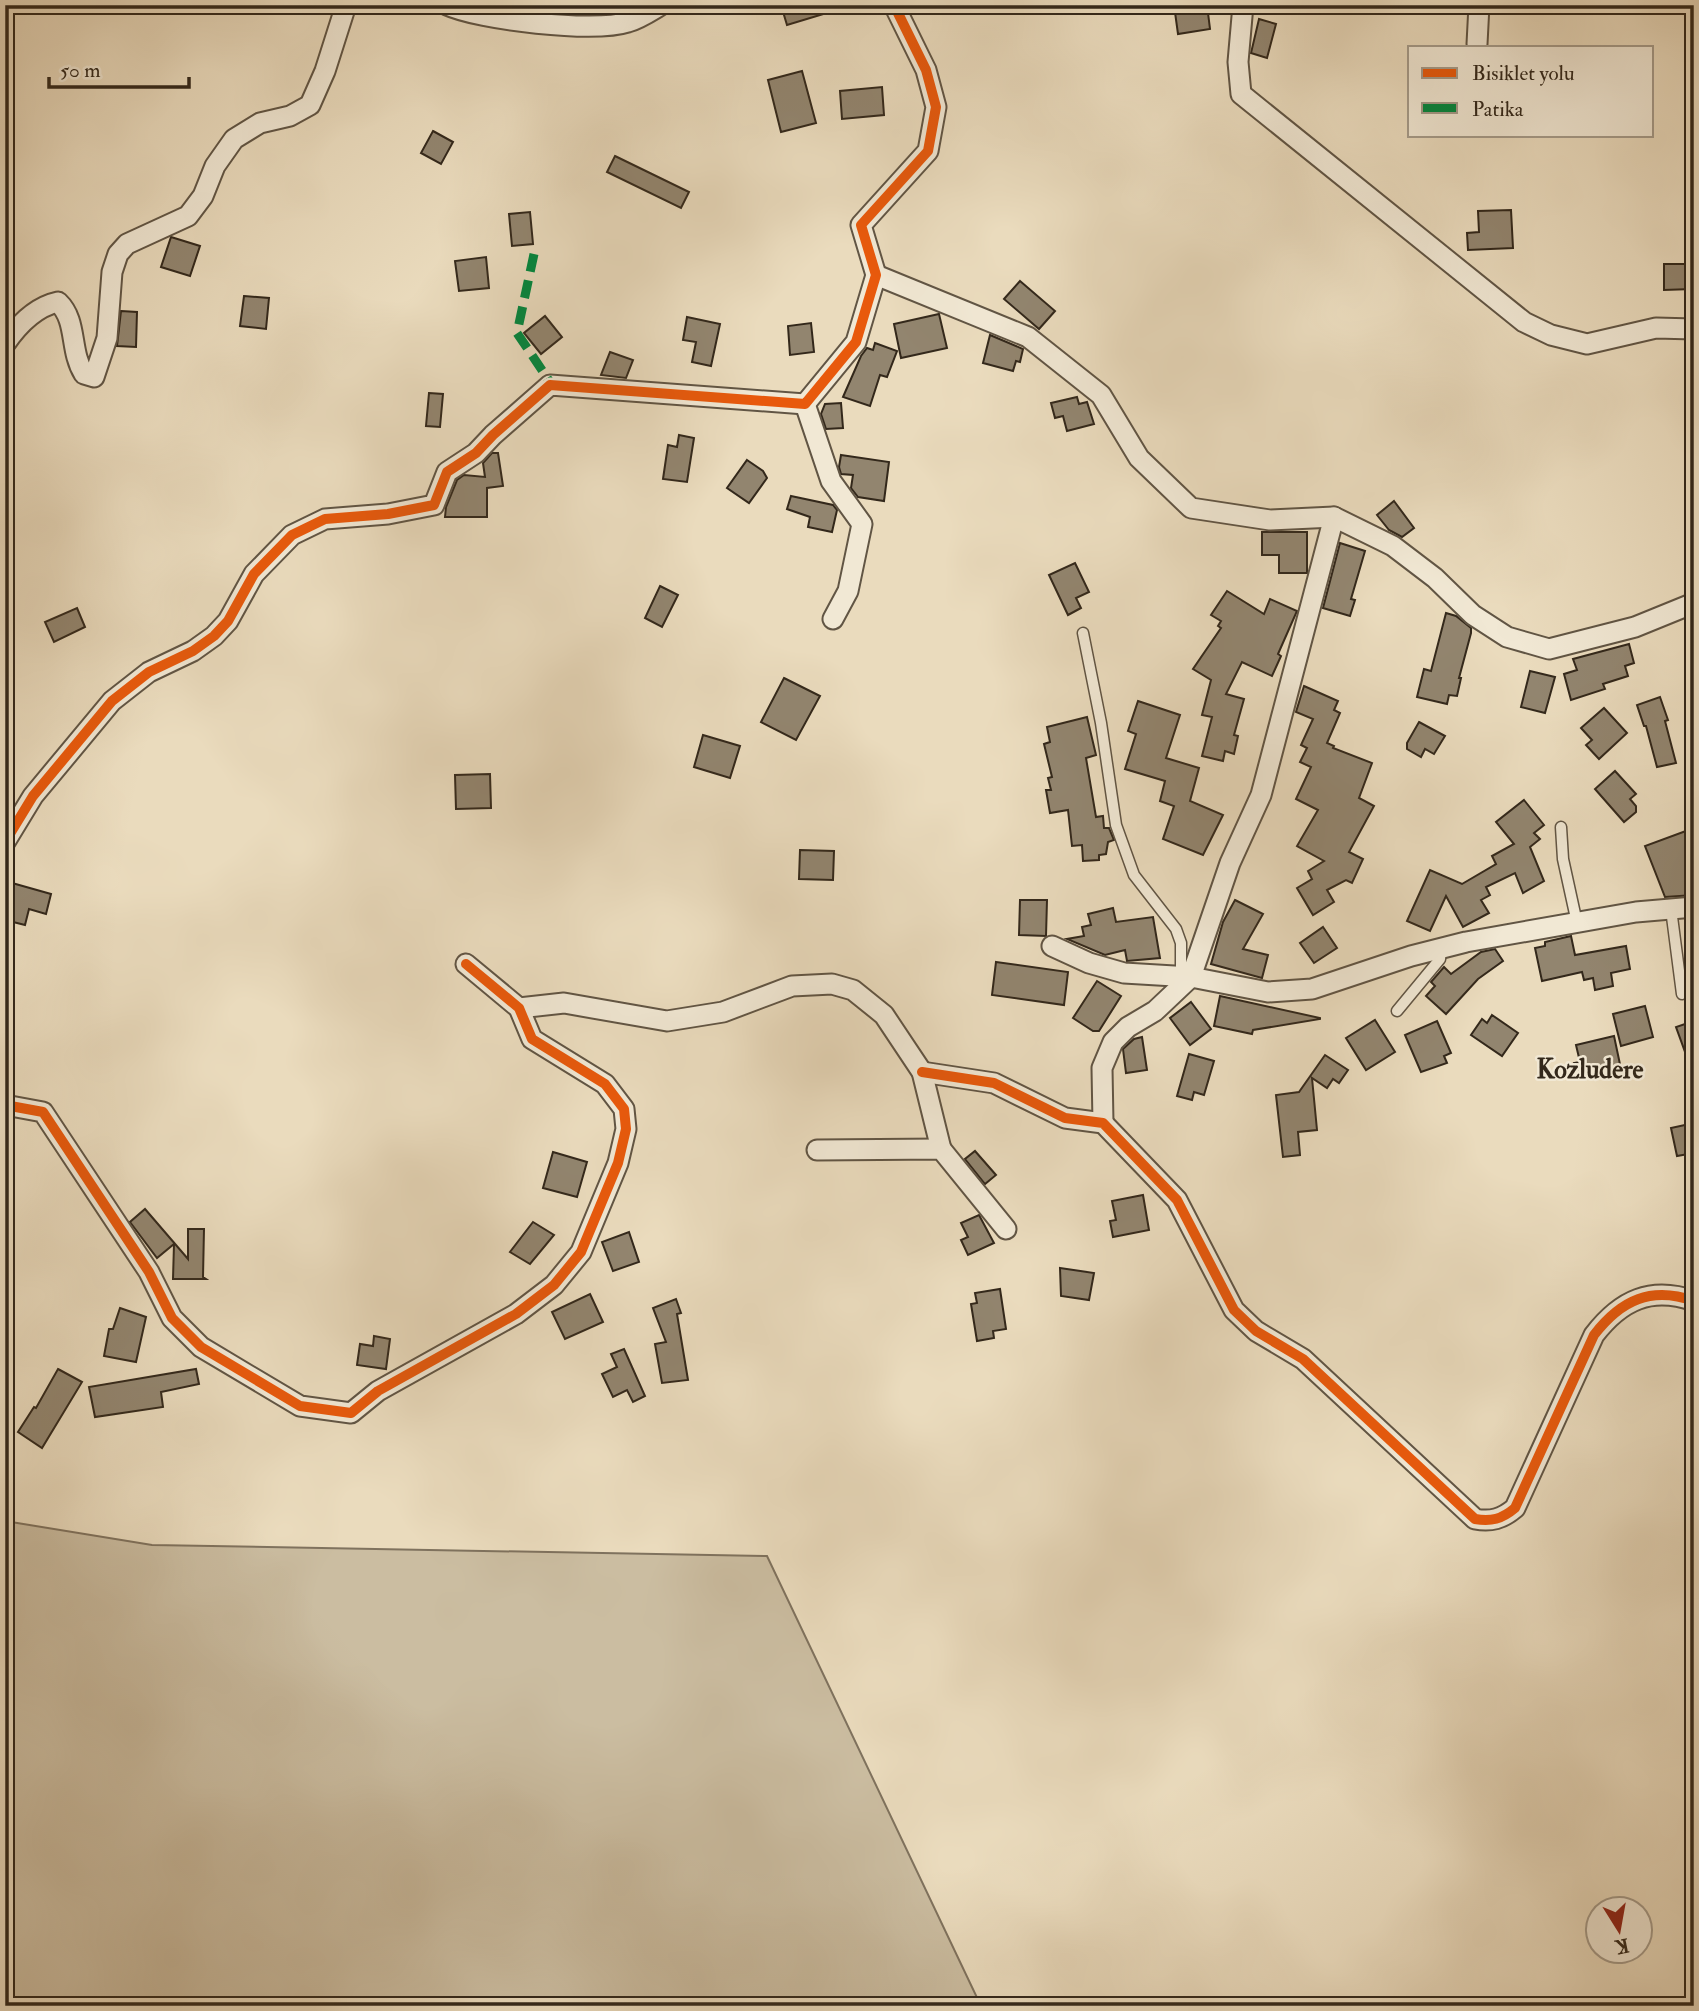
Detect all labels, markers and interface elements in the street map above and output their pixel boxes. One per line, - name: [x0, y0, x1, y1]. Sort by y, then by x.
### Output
- scale bar: [49, 46, 189, 90]
- legend: [1408, 46, 1654, 136]
- text: 50 m: [60, 57, 101, 84]
- text: Bisiklet yolu: [1472, 60, 1575, 87]
- text: Patika: [1472, 96, 1524, 123]
- district label: Kozludere: [1537, 1054, 1644, 1086]
- north arrow: [1584, 1896, 1654, 1966]
- text: K: [1613, 1933, 1631, 1959]

